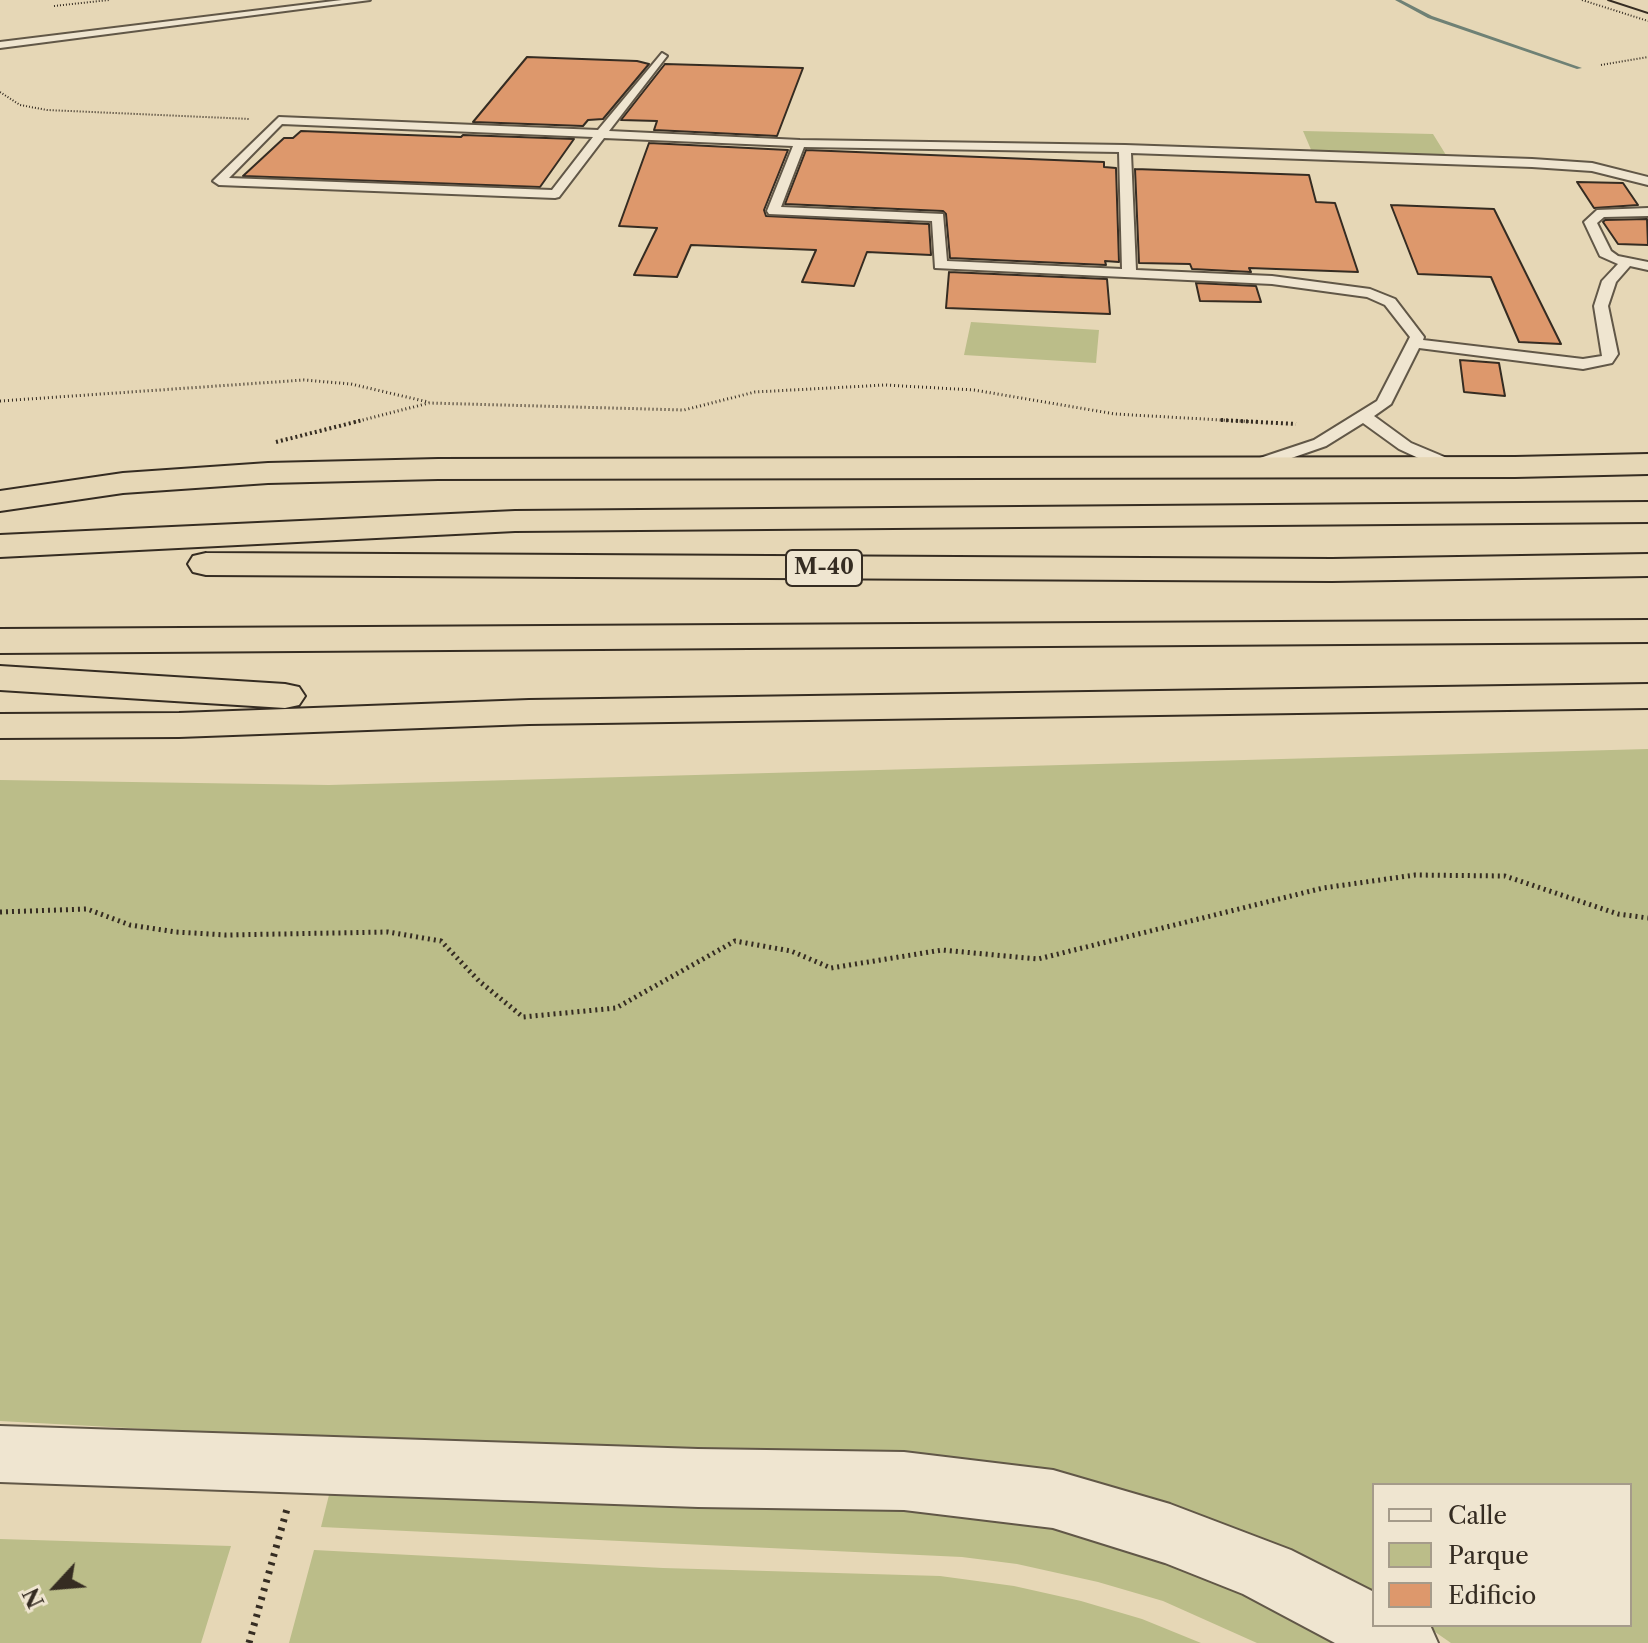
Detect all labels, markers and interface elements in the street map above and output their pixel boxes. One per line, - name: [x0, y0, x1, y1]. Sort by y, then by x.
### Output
- road number: M-40: [786, 550, 862, 586]
- legend: [1372, 1483, 1632, 1627]
- text: Calle: [1448, 1501, 1507, 1530]
- text: Parque: [1448, 1541, 1529, 1570]
- north arrow: [16, 1547, 96, 1627]
- text: Edificio: [1448, 1581, 1536, 1610]
- text: N: [18, 1583, 50, 1612]

